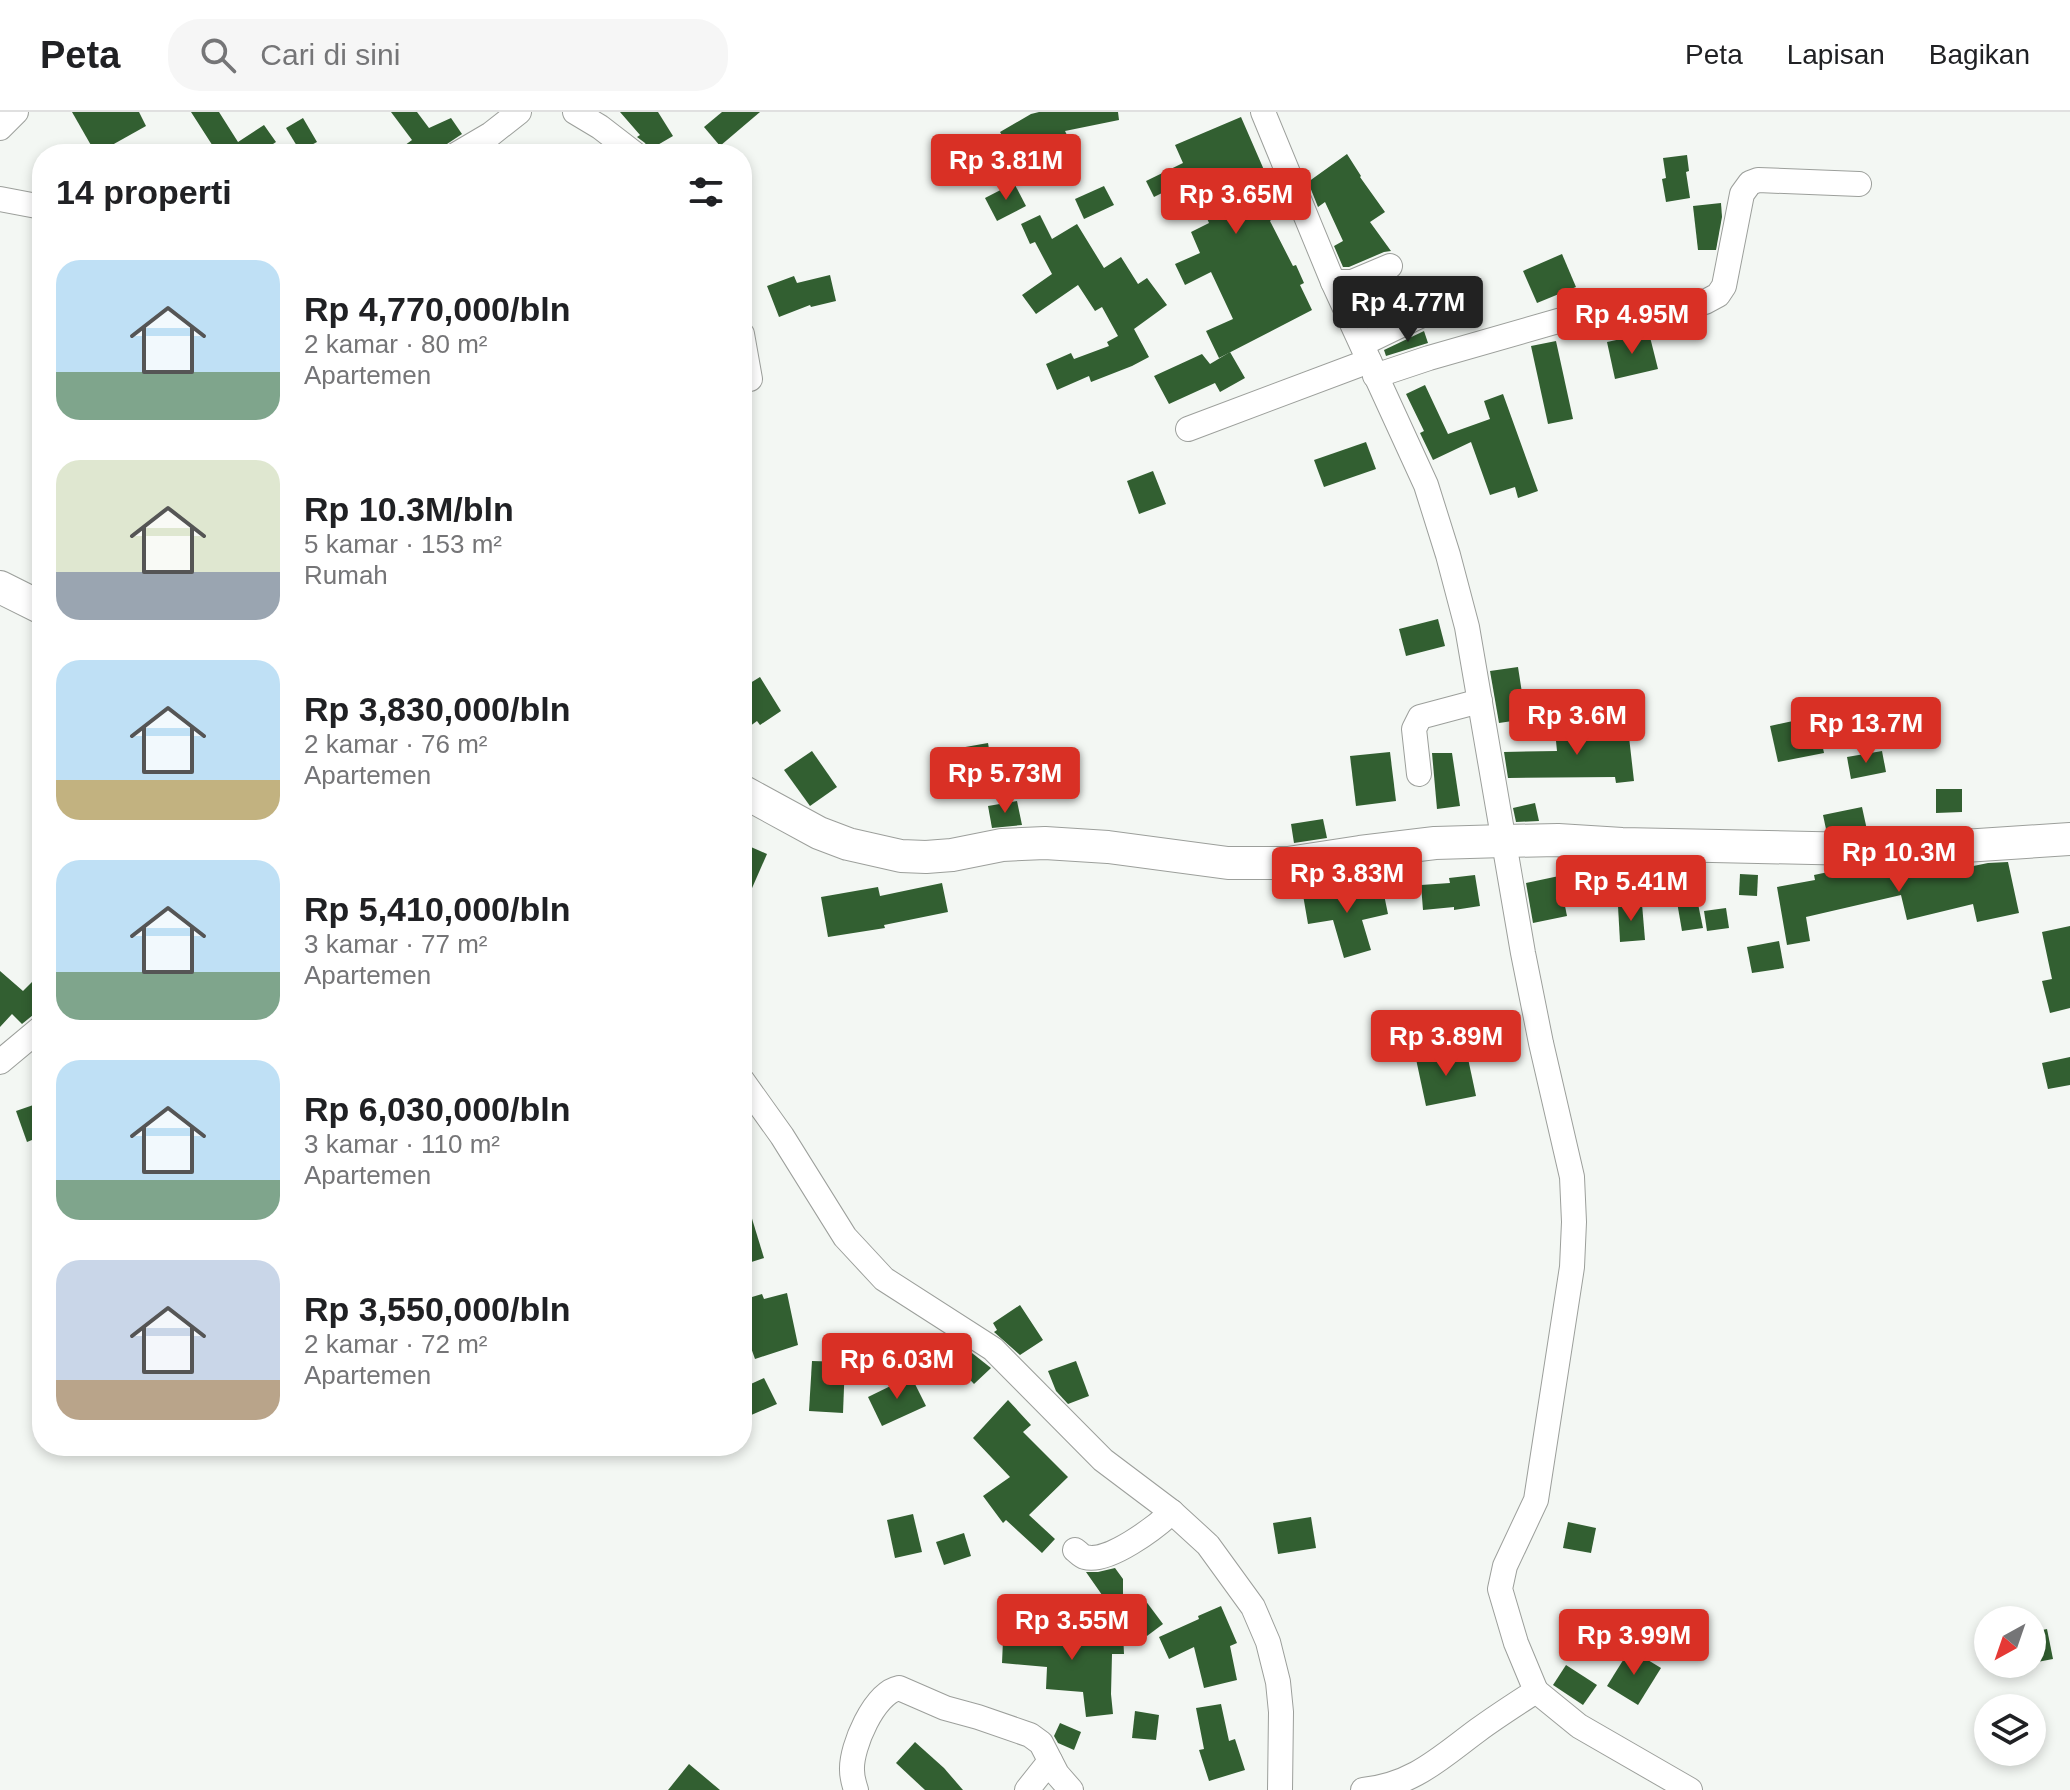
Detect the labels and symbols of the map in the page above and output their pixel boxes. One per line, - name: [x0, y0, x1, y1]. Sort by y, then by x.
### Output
- pin: Rp 3.81M: [923, 134, 1089, 202]
- pin: Rp 3.65M: [1153, 168, 1319, 236]
- pin: Rp 4.77M: [1325, 276, 1491, 344]
- pin: Rp 4.95M: [1549, 288, 1715, 356]
- pin: Rp 3.6M: [1503, 689, 1651, 757]
- pin: Rp 13.7M: [1783, 697, 1949, 765]
- pin: Rp 5.73M: [922, 747, 1088, 815]
- pin: Rp 10.3M: [1816, 826, 1982, 894]
- pin: Rp 3.83M: [1264, 847, 1430, 915]
- pin: Rp 5.41M: [1548, 855, 1714, 923]
- pin: Rp 3.89M: [1363, 1010, 1529, 1078]
- pin: Rp 6.03M: [814, 1333, 980, 1401]
- pin: Rp 3.55M: [989, 1594, 1155, 1662]
- north arrow: [1974, 1606, 2046, 1678]
- pin: Rp 3.99M: [1551, 1609, 1717, 1677]

